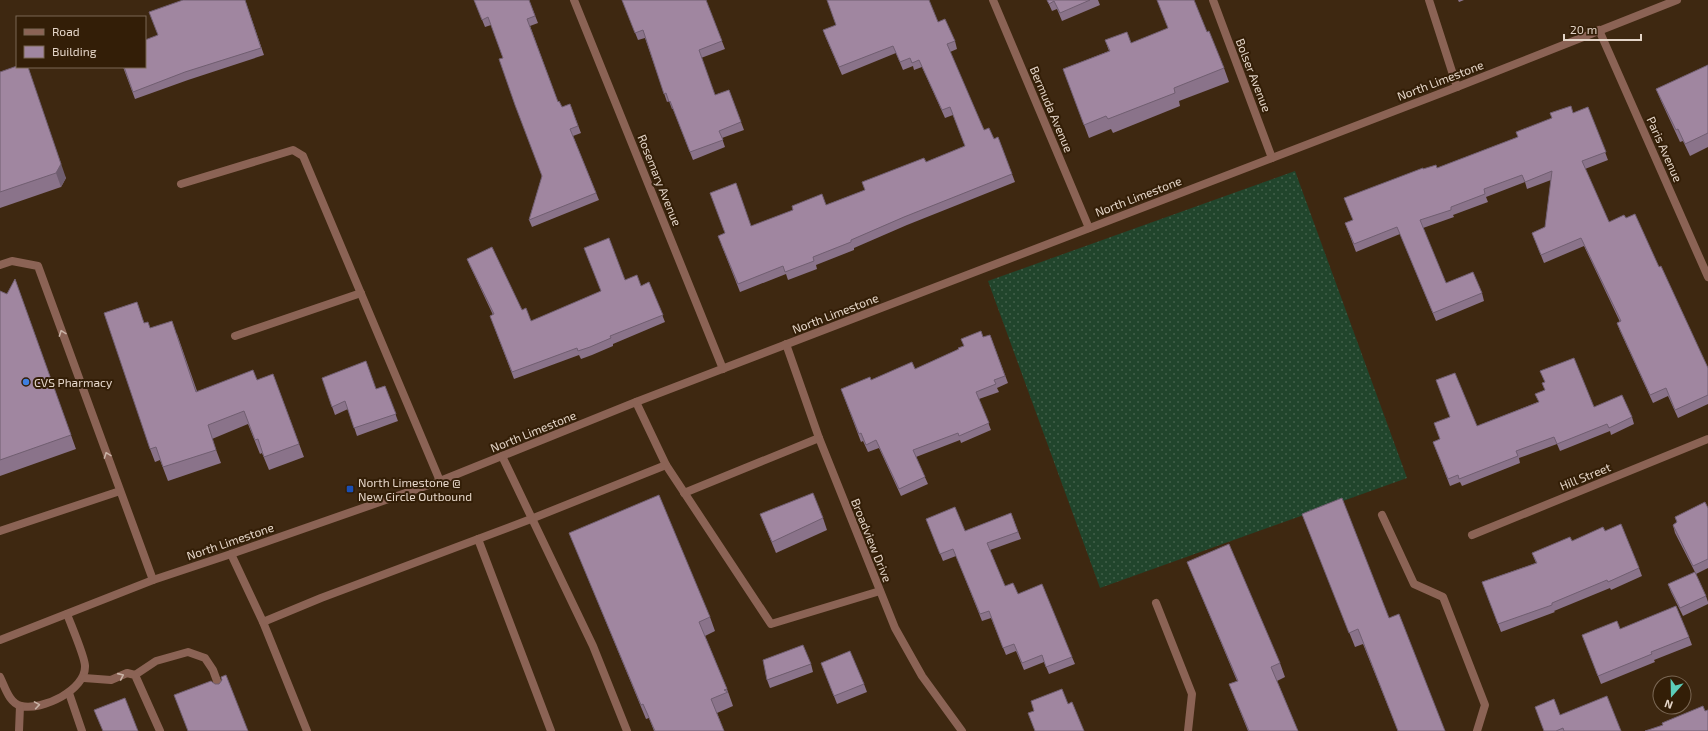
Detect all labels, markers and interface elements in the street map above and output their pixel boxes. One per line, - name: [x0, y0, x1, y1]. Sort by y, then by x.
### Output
- legend: [16, 16, 146, 68]
- scale bar: [1564, 16, 1641, 42]
- text: 20 m: [1570, 22, 1597, 36]
- text: Road: [52, 24, 80, 38]
- street label: Bolser Avenue: [1234, 36, 1274, 114]
- text: Building: [52, 44, 97, 58]
- street label: North Limestone: [1395, 57, 1485, 103]
- street label: Bermuda Avenue: [1028, 64, 1076, 154]
- street label: Paris Avenue: [1644, 114, 1686, 184]
- street label: Rosemary Avenue: [635, 132, 685, 228]
- street label: North Limestone: [1093, 173, 1183, 219]
- street label: North Limestone: [790, 290, 880, 336]
- one-way arrow: [59, 329, 67, 336]
- place label: CVS Pharmacy: [34, 375, 113, 389]
- marker: CVS Pharmacy: [21, 377, 31, 387]
- street label: North Limestone: [488, 407, 578, 455]
- one-way arrow: [103, 451, 111, 458]
- street label: Hill Street: [1557, 459, 1613, 493]
- place label: North Limestone @ New Circle Outbound: [358, 475, 472, 503]
- marker: North Limestone @ New Circle Outbound: [345, 484, 355, 494]
- street label: Broadview Drive: [849, 496, 895, 584]
- street label: North Limestone: [185, 520, 275, 562]
- one-way arrow: [118, 672, 125, 680]
- north arrow: [1652, 675, 1692, 715]
- text: N: [1662, 697, 1674, 712]
- one-way arrow: [33, 701, 40, 710]

